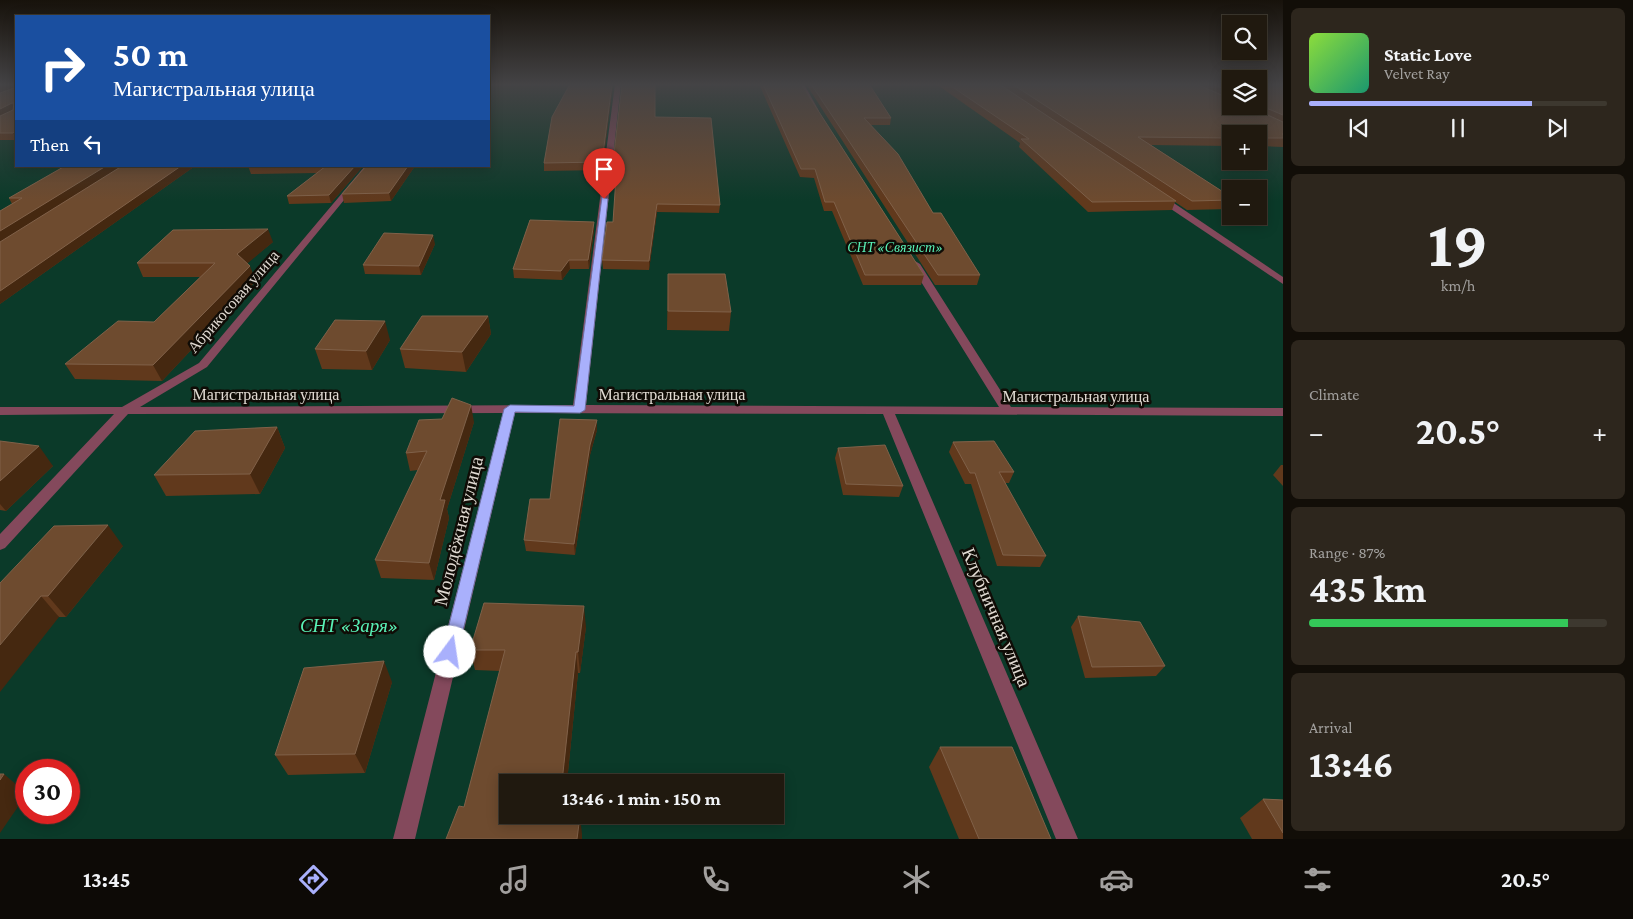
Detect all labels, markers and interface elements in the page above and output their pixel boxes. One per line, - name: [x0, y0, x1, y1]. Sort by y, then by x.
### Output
- map controls: [1222, 15, 1267, 225]
- button: search: [1222, 15, 1267, 60]
- icon: right: [30, 35, 95, 100]
- text: 50 m: [113, 35, 188, 74]
- text: Static Love: [1384, 44, 1472, 65]
- text: Velvet Ray: [1384, 65, 1450, 82]
- button: layers: [1222, 70, 1267, 115]
- text: Магистральная улица: [113, 76, 315, 101]
- icon: previous: [1345, 114, 1373, 142]
- icon: pause: [1444, 114, 1472, 142]
- icon: next: [1543, 114, 1571, 142]
- button: +: [1222, 125, 1267, 170]
- icon: left: [79, 130, 107, 158]
- text: Then: [30, 134, 69, 155]
- pin: [583, 148, 625, 199]
- icon: arrive: [590, 155, 618, 183]
- button: −: [1222, 180, 1267, 225]
- text: 19: [1428, 208, 1488, 280]
- park label: СНТ «Связист»: [847, 239, 943, 255]
- street label: Абрикосовая улица: [184, 247, 283, 357]
- text: km/h: [1441, 277, 1475, 294]
- street label: Магистральная улица: [193, 386, 339, 404]
- street label: Магистральная улица: [599, 386, 745, 404]
- text: Climate: [1309, 386, 1359, 403]
- street label: Магистральная улица: [1003, 388, 1149, 406]
- text: 20.5°: [1416, 410, 1500, 452]
- text: −: [1309, 417, 1324, 448]
- text: +: [1592, 417, 1607, 448]
- street label: Молодёжная улица: [430, 454, 487, 608]
- text: Range · 87%: [1309, 544, 1385, 561]
- street label: Клубничная улица: [958, 545, 1035, 690]
- text: 435 km: [1309, 568, 1426, 610]
- park label: СНТ «Заря»: [300, 615, 398, 636]
- position arrow: [423, 625, 475, 677]
- text: Arrival: [1309, 719, 1353, 736]
- text: 13:46: [1309, 743, 1394, 785]
- speed limit sign: 30: [15, 759, 80, 824]
- text: 13:46 · 1 min · 150 m: [562, 788, 721, 809]
- icon: directions: [296, 862, 331, 897]
- icon: music: [497, 862, 532, 897]
- icon: phone: [698, 862, 733, 897]
- icon: climate: [899, 862, 934, 897]
- icon: car: [1099, 862, 1134, 897]
- icon: filters: [1300, 862, 1335, 897]
- text: 13:45: [83, 867, 131, 892]
- text: 20.5°: [1501, 867, 1550, 892]

